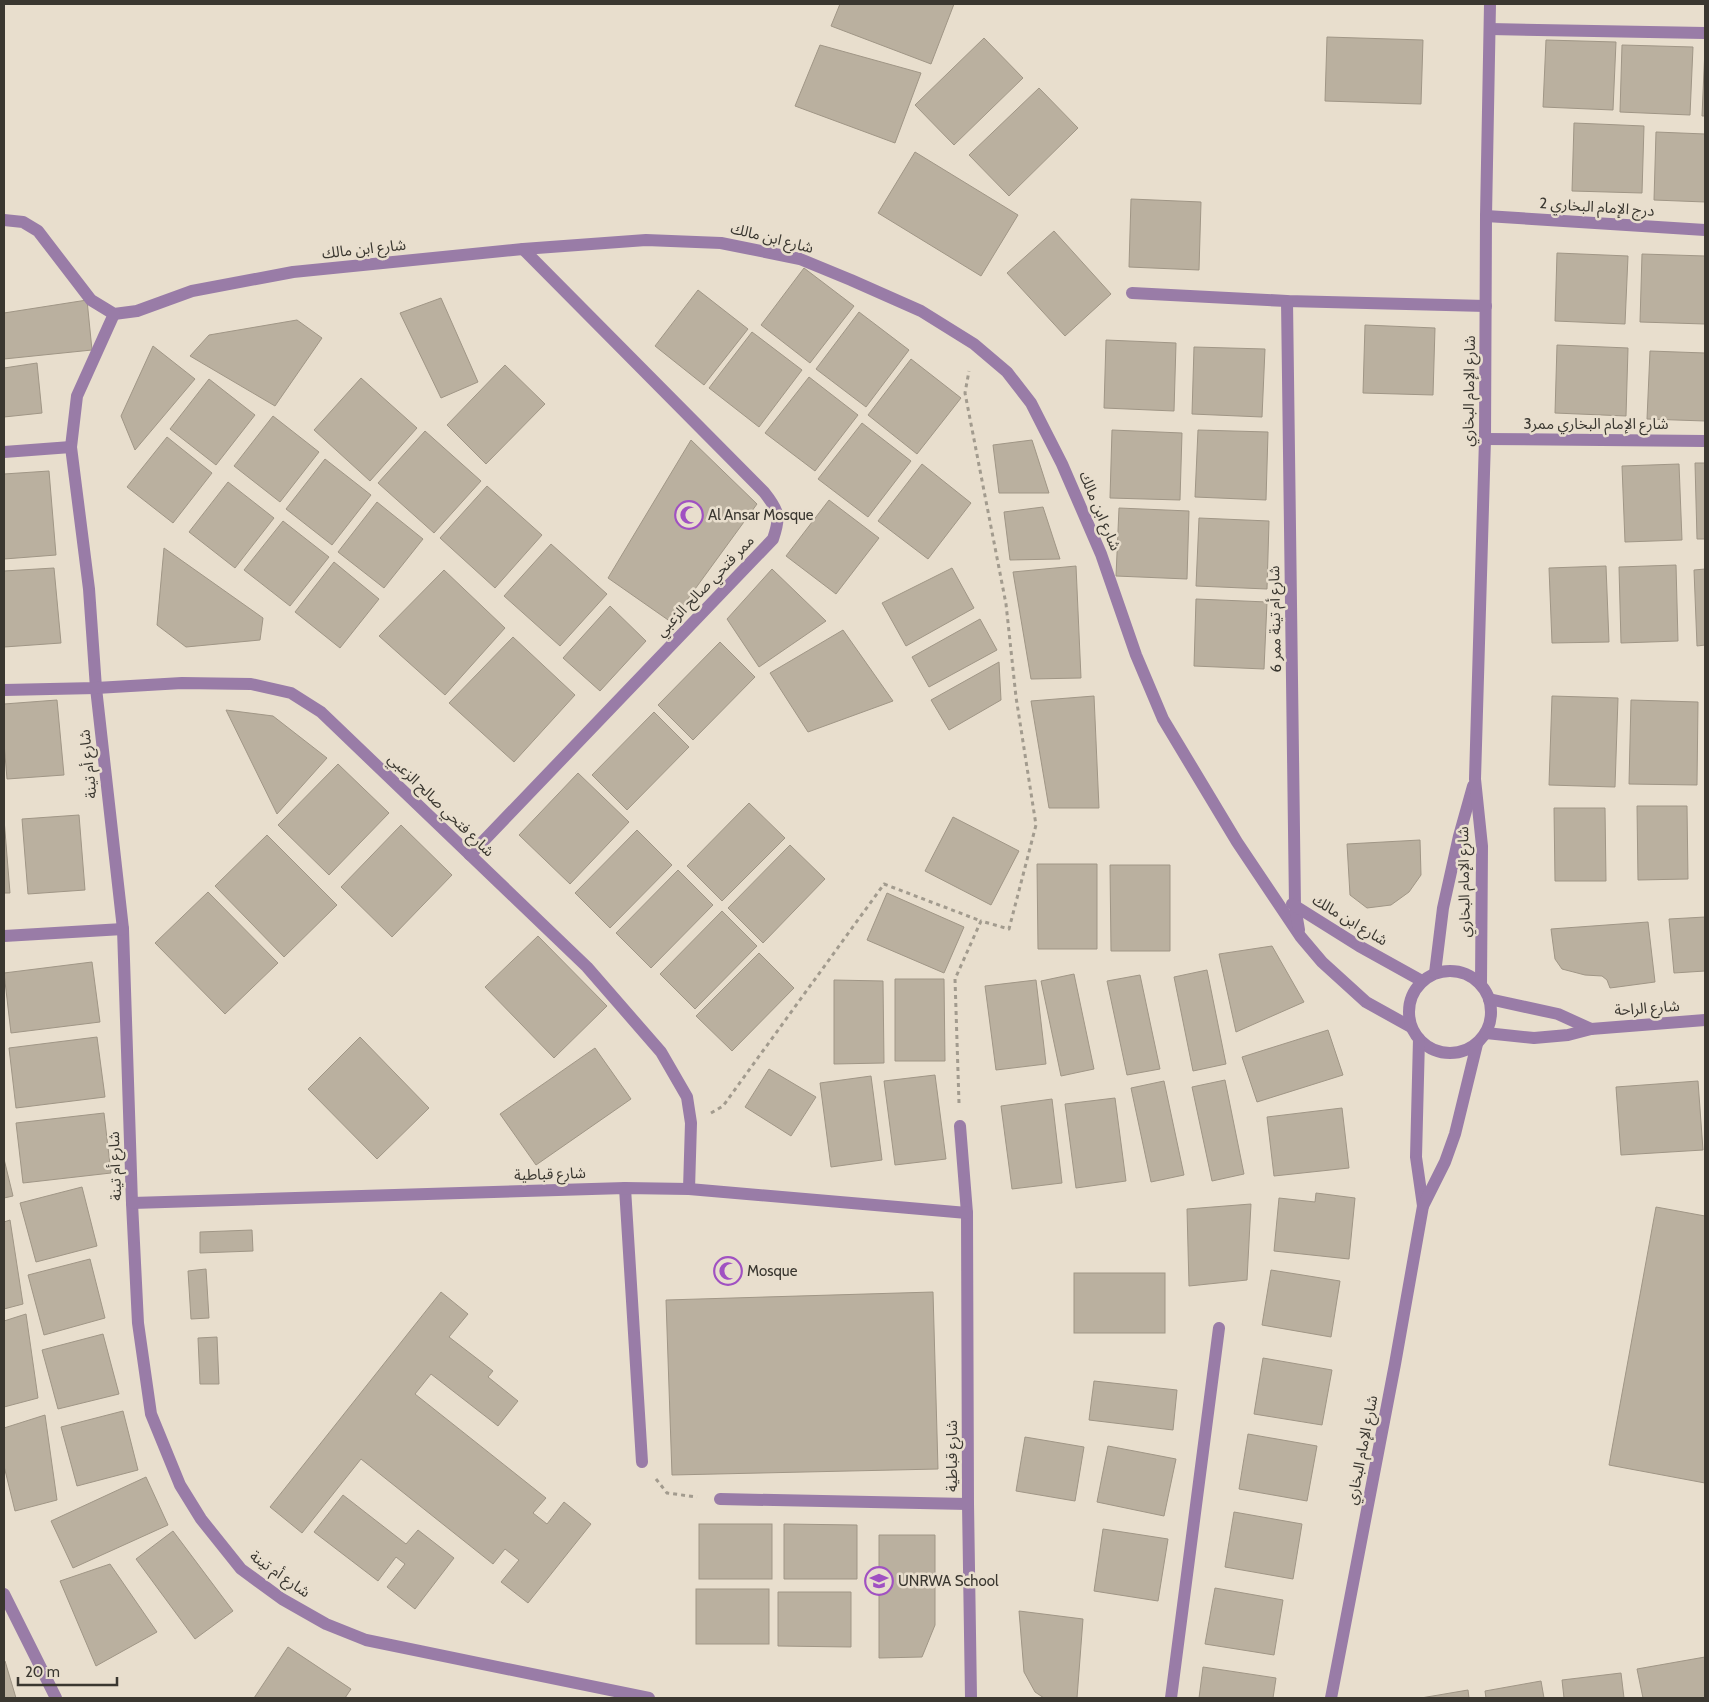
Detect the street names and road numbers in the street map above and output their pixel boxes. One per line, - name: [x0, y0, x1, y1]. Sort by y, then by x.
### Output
- street label: درج الإمام البخاري 2: [1539, 194, 1655, 223]
- street label: شارع ابن مالك: [728, 219, 815, 260]
- street label: شارع ابن مالك: [321, 236, 408, 265]
- street label: شارع الإمام البخاري: [1459, 335, 1482, 447]
- street label: شارع الإمام البخاري ممر3: [1523, 415, 1669, 436]
- street label: شارع ابن مالك: [1072, 469, 1125, 555]
- street label: ممر فتحي صالح الزعبي: [652, 532, 760, 642]
- street label: شارع أم تينة ممر 6: [1265, 565, 1288, 673]
- street label: شارع أم تينة: [75, 728, 104, 799]
- street label: شارع فتحي صالح الزعبي: [382, 750, 498, 863]
- street label: شارع الإمام البخاري: [1454, 826, 1477, 938]
- street label: شارع ابن مالك: [1308, 891, 1391, 952]
- street label: شارع الراحة: [1614, 997, 1681, 1022]
- street label: شارع أم تينة: [105, 1131, 128, 1201]
- street label: شارع قباطية: [514, 1164, 587, 1187]
- street label: شارع الإمام البخاري: [1343, 1393, 1384, 1507]
- street label: شارع قباطية: [943, 1420, 964, 1492]
- street label: شارع أم تينة: [245, 1547, 314, 1604]

